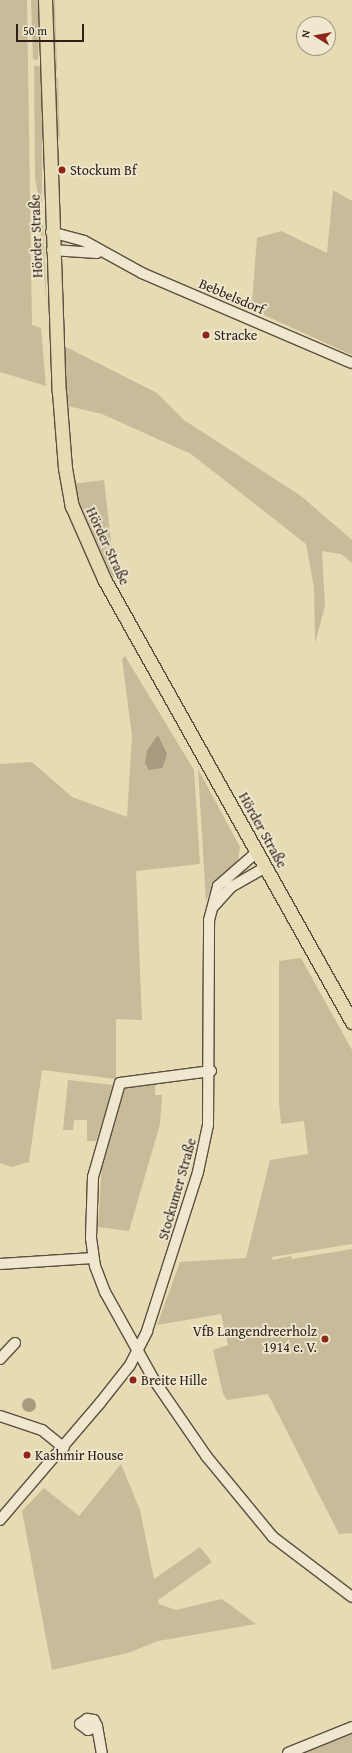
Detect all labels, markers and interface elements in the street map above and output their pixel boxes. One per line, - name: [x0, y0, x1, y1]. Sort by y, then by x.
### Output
- scale bar: [18, 16, 86, 42]
- north arrow: [296, 16, 336, 56]
- text: 50 m: [23, 22, 47, 39]
- text: N: [297, 29, 314, 39]
- place label: Stockum Bf: [70, 162, 137, 178]
- marker: Stockum Bf: [57, 165, 67, 175]
- street label: Hörder Straße: [26, 194, 46, 278]
- street label: Bebbelsdorf: [197, 275, 267, 317]
- place label: Stracke: [214, 327, 257, 343]
- marker: Stracke: [201, 330, 211, 340]
- street label: Hörder Straße: [83, 504, 133, 588]
- street label: Hörder Straße: [235, 789, 291, 871]
- street label: Stockumer Straße: [154, 1136, 200, 1242]
- place label: VfB Langendreerholz 1914 e. V.: [193, 1323, 317, 1356]
- marker: VfB Langendreerholz 1914 e. V.: [320, 1334, 330, 1344]
- place label: Breite Hille: [141, 1372, 207, 1388]
- marker: Breite Hille: [128, 1375, 138, 1385]
- place label: Kashmir House: [35, 1447, 124, 1463]
- marker: Kashmir House: [22, 1450, 32, 1460]

